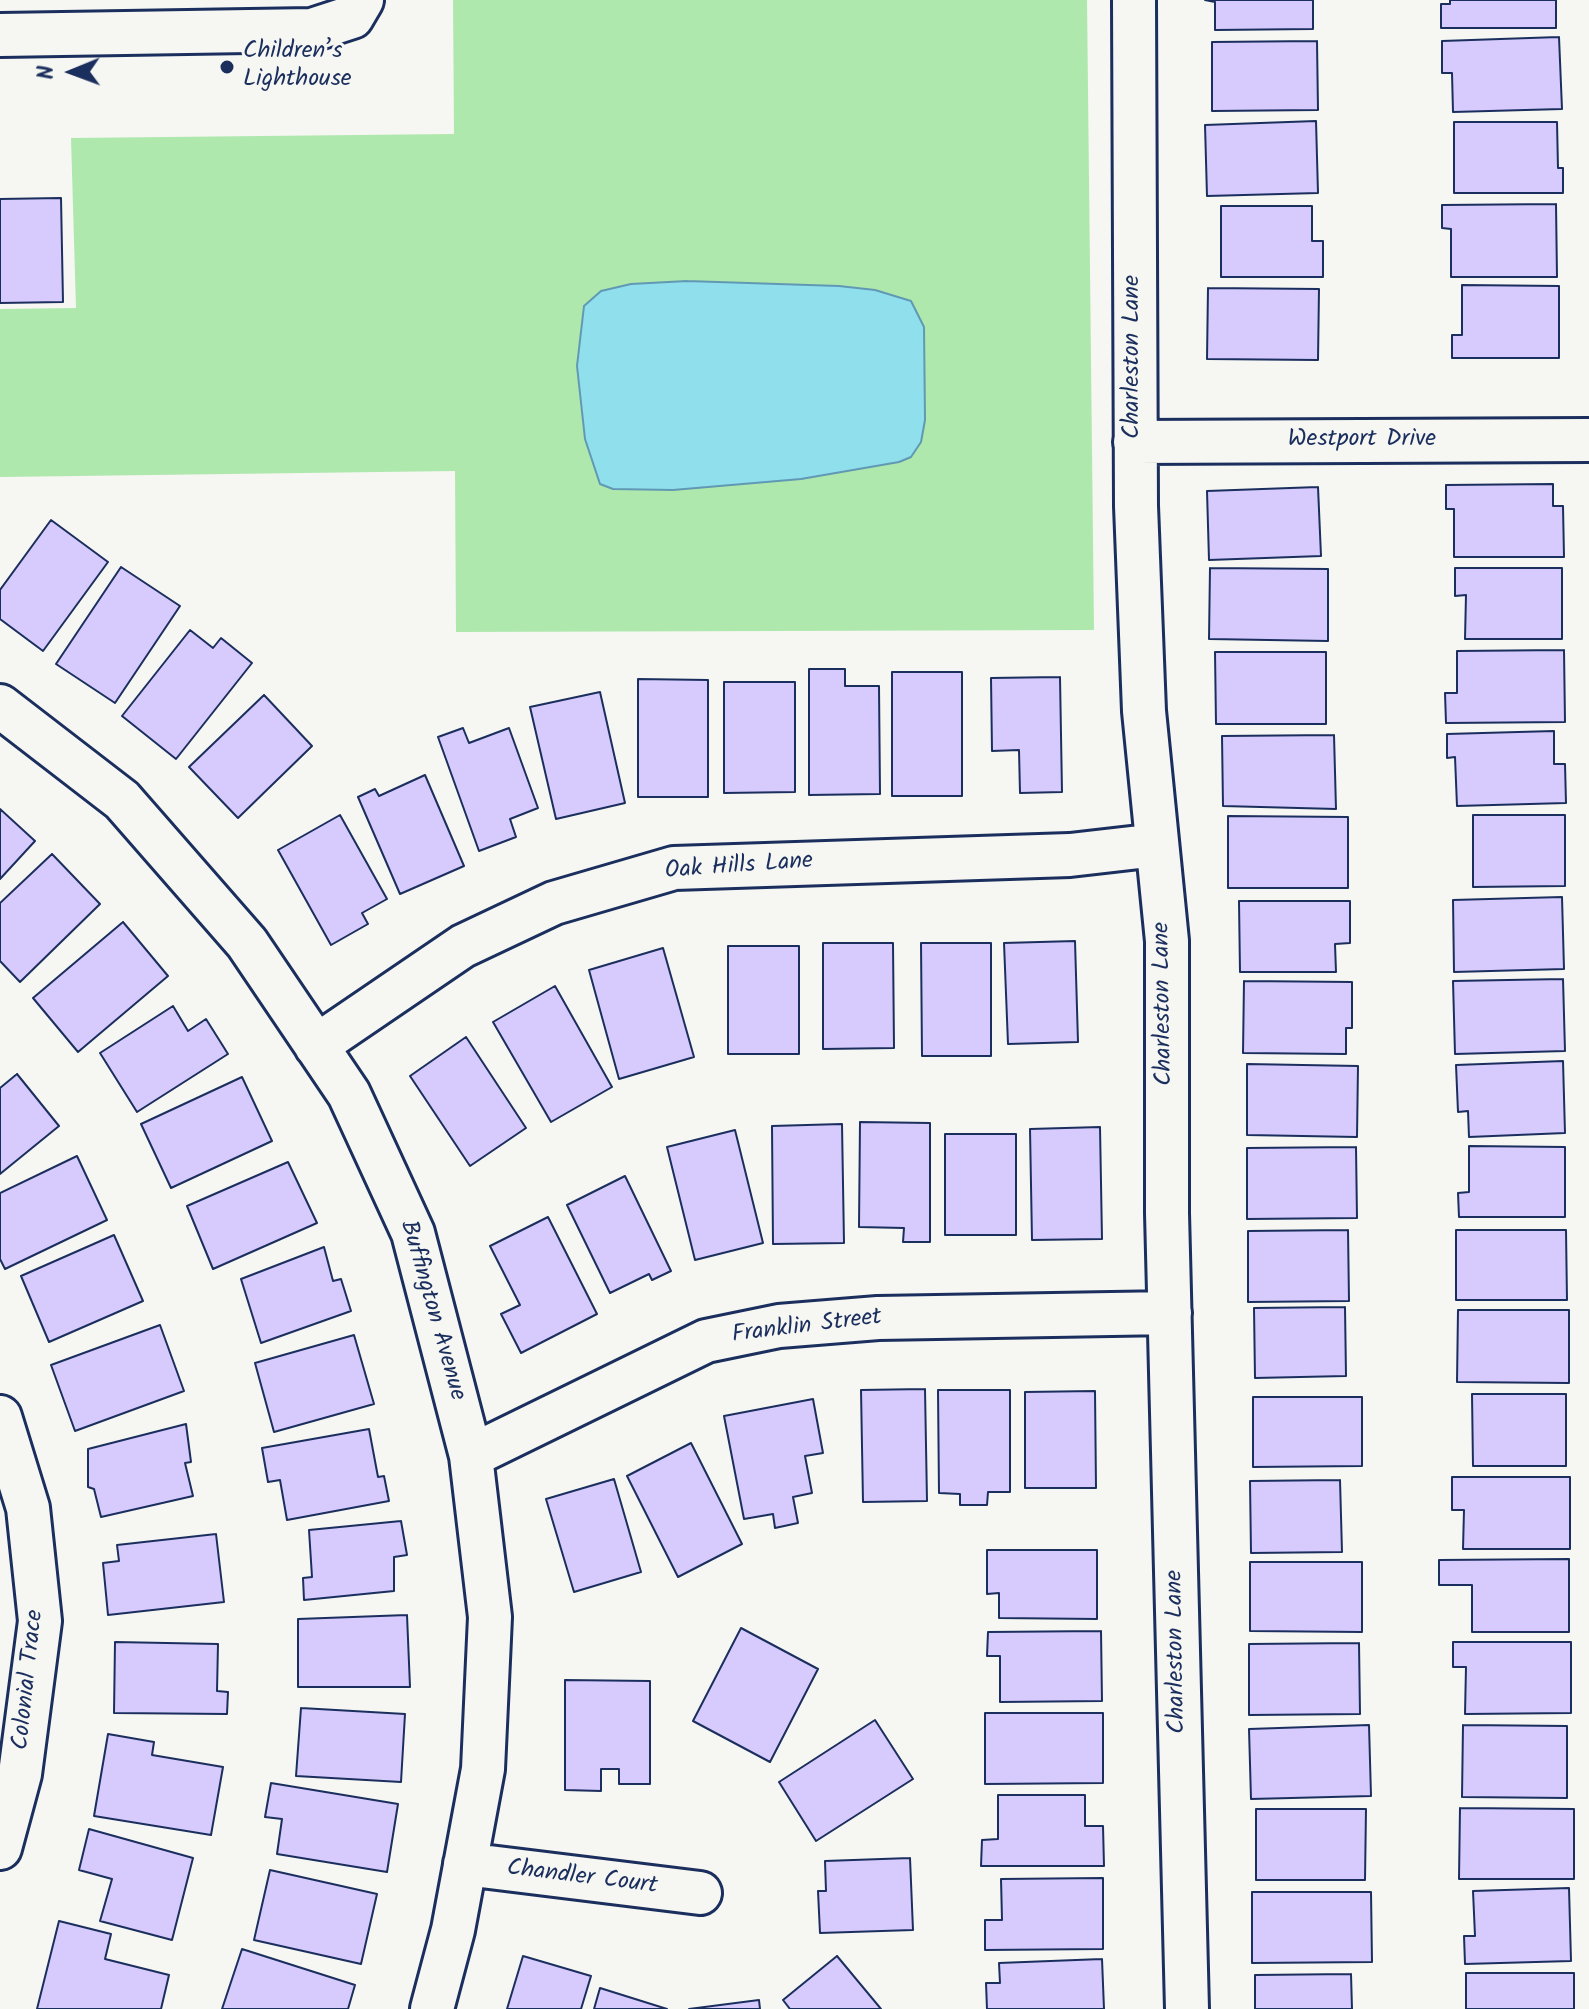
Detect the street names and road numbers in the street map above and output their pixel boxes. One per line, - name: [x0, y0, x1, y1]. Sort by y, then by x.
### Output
- street label: Charleston Lane: [1120, 275, 1148, 439]
- street label: Westport Drive: [1288, 427, 1436, 455]
- street label: Oak Hills Lane: [664, 848, 814, 888]
- street label: Charleston Lane: [1149, 922, 1181, 1086]
- street label: Buffington Avenue: [392, 1218, 470, 1404]
- street label: Franklin Street: [730, 1305, 884, 1351]
- street label: Charleston Lane: [1162, 1570, 1194, 1734]
- street label: Colonial Trace: [8, 1608, 52, 1752]
- street label: Chandler Court: [505, 1855, 659, 1903]

